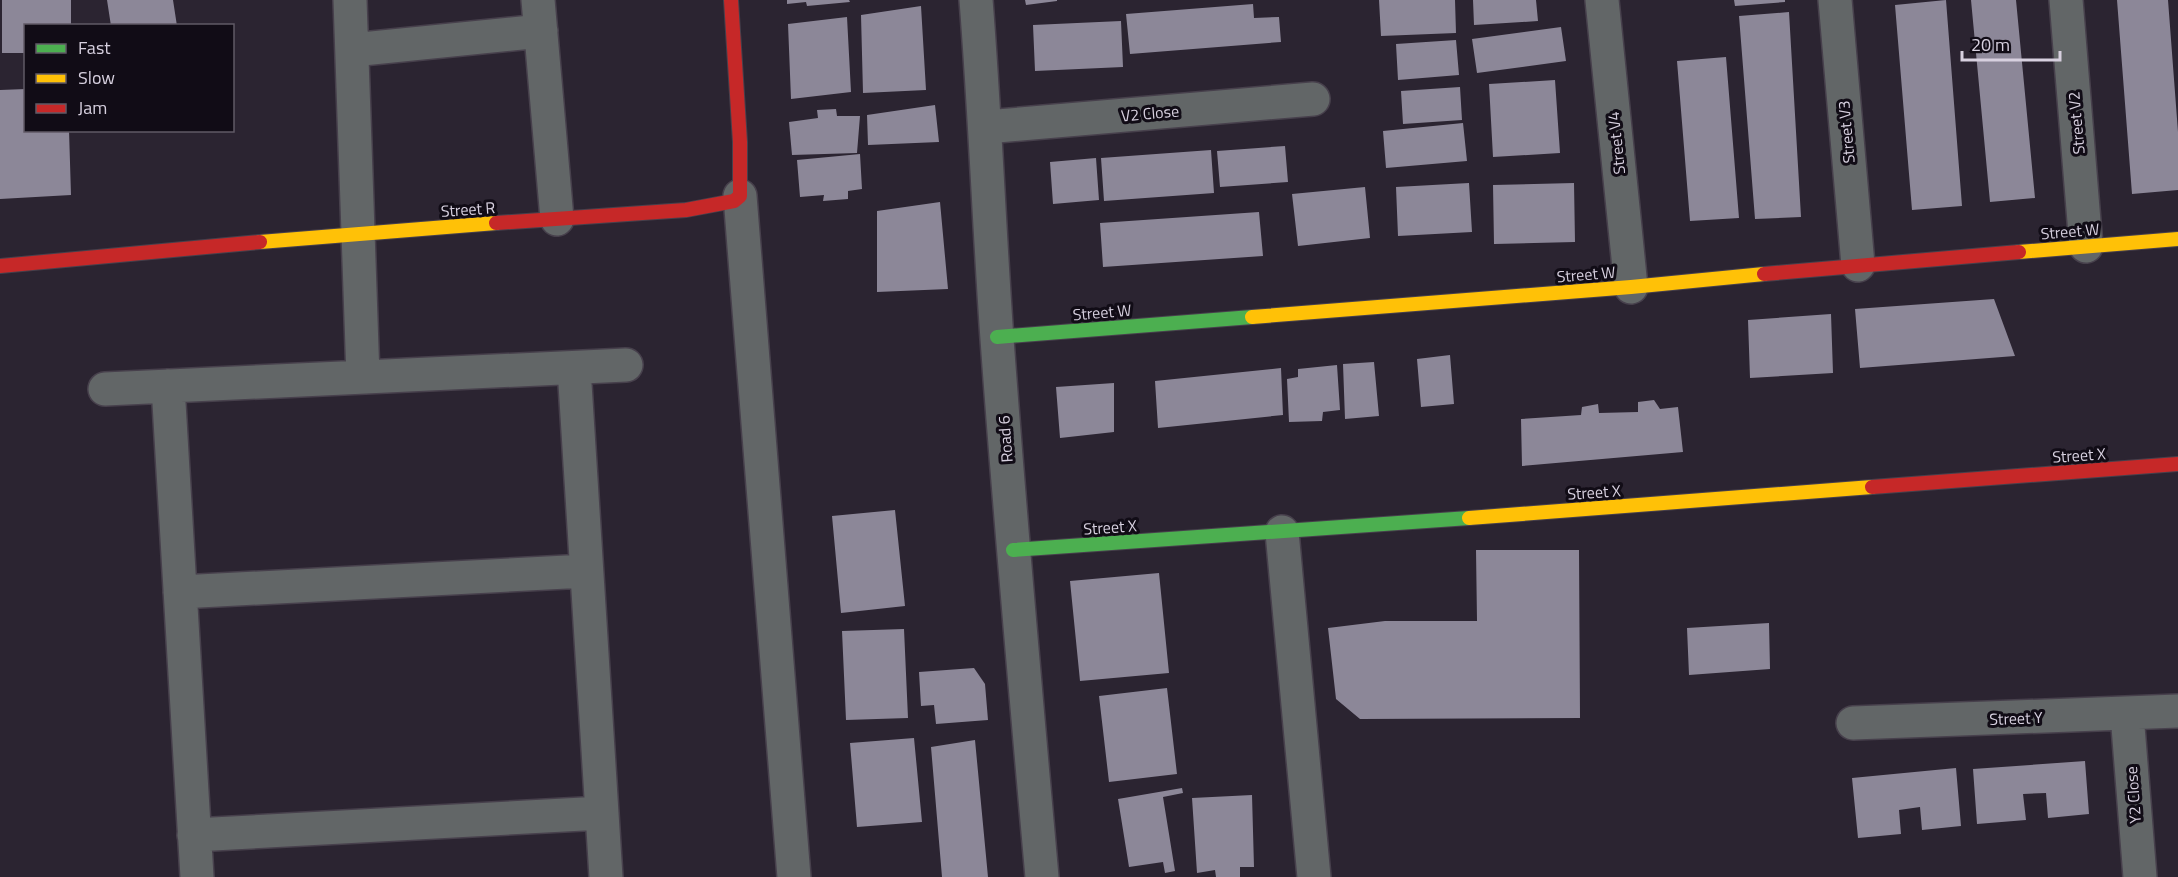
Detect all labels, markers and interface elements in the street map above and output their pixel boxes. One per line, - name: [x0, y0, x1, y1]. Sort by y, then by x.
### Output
- legend: [24, 24, 234, 132]
- scale bar: [1962, 24, 2060, 62]
- text: 20 m: [1971, 31, 2010, 58]
- text: Fast: [78, 34, 111, 61]
- text: Slow: [78, 64, 115, 91]
- street label: Street V2: [2061, 91, 2091, 155]
- text: Jam: [78, 94, 107, 121]
- street label: V2 Close: [1120, 99, 1180, 127]
- street label: Street V3: [1831, 100, 1861, 164]
- street label: Street V4: [1601, 110, 1631, 176]
- street label: Street R: [440, 195, 496, 223]
- street label: Street W: [2040, 216, 2100, 246]
- street label: Street W: [1556, 259, 1616, 289]
- street label: Street W: [1072, 297, 1132, 327]
- street label: Road 6: [991, 415, 1019, 463]
- street label: Street X: [2051, 441, 2107, 469]
- street label: Street X: [1566, 478, 1622, 506]
- street label: Street X: [1082, 513, 1138, 541]
- street label: Street Y: [1989, 705, 2043, 731]
- street label: Y2 Close: [2119, 765, 2147, 825]

